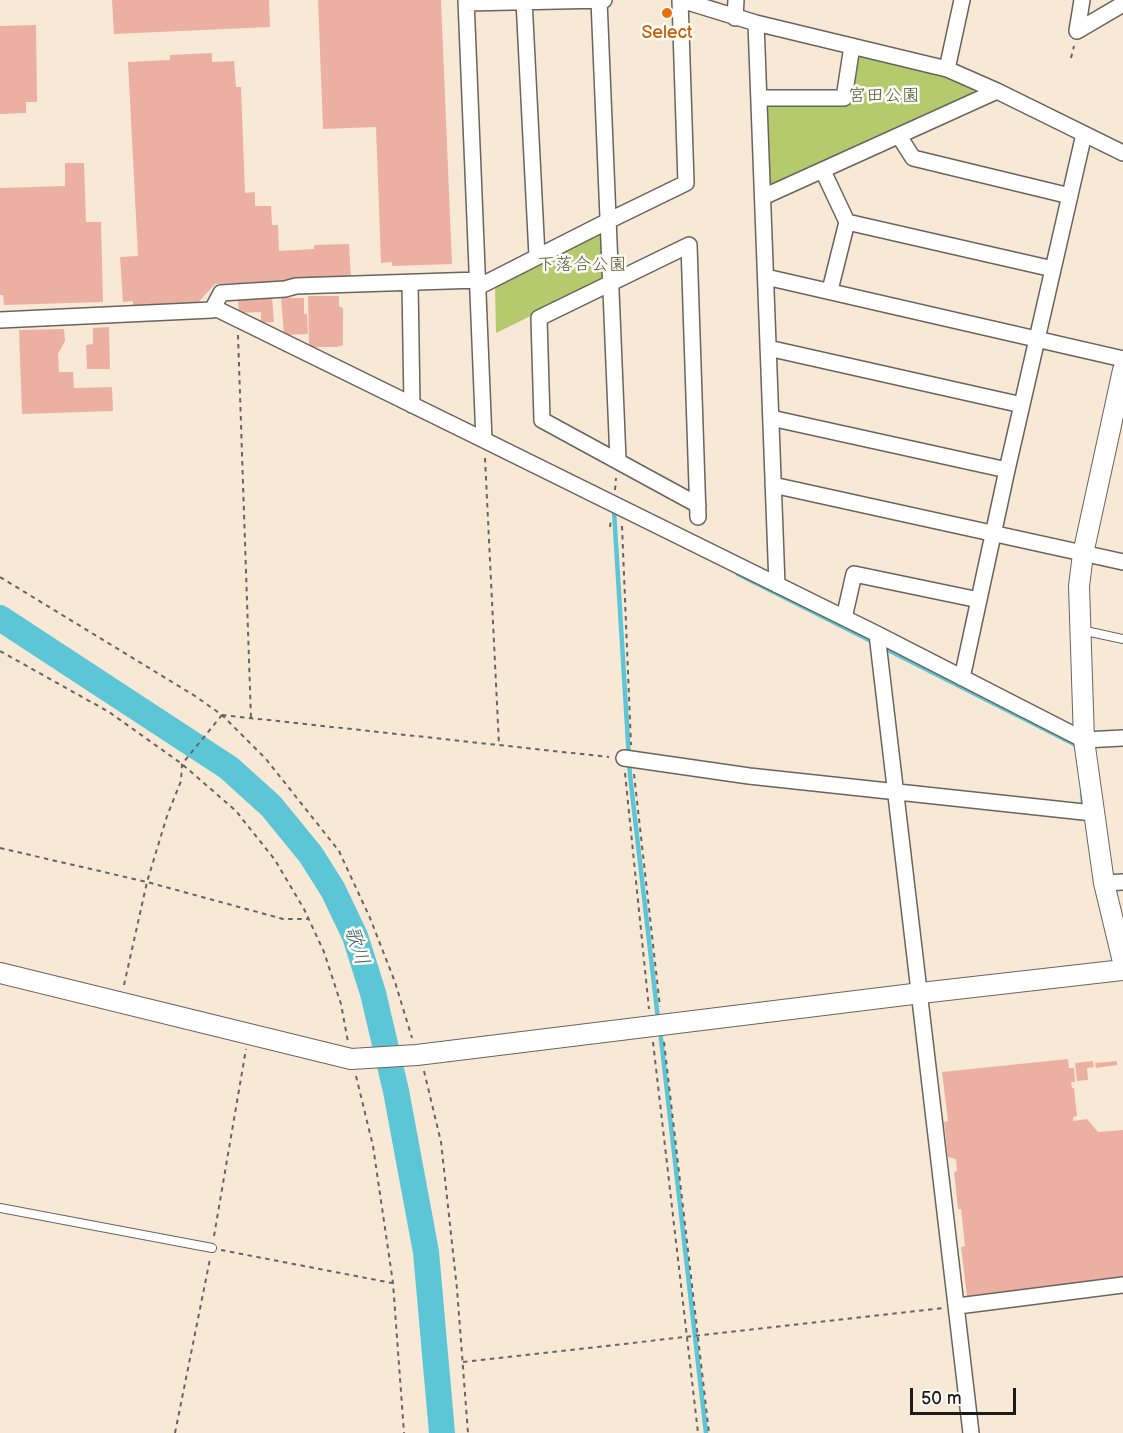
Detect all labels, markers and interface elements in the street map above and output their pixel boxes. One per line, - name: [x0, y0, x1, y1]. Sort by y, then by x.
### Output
- marker: Select: [660, 6, 674, 20]
- place label: Select: [641, 22, 693, 44]
- park label: 宮田公園: [848, 85, 920, 107]
- park label: 下落合公園: [537, 254, 627, 276]
- water label: 歌川: [338, 923, 374, 969]
- scale bar: [913, 1376, 1020, 1414]
- text: 50 m: [921, 1388, 962, 1409]

